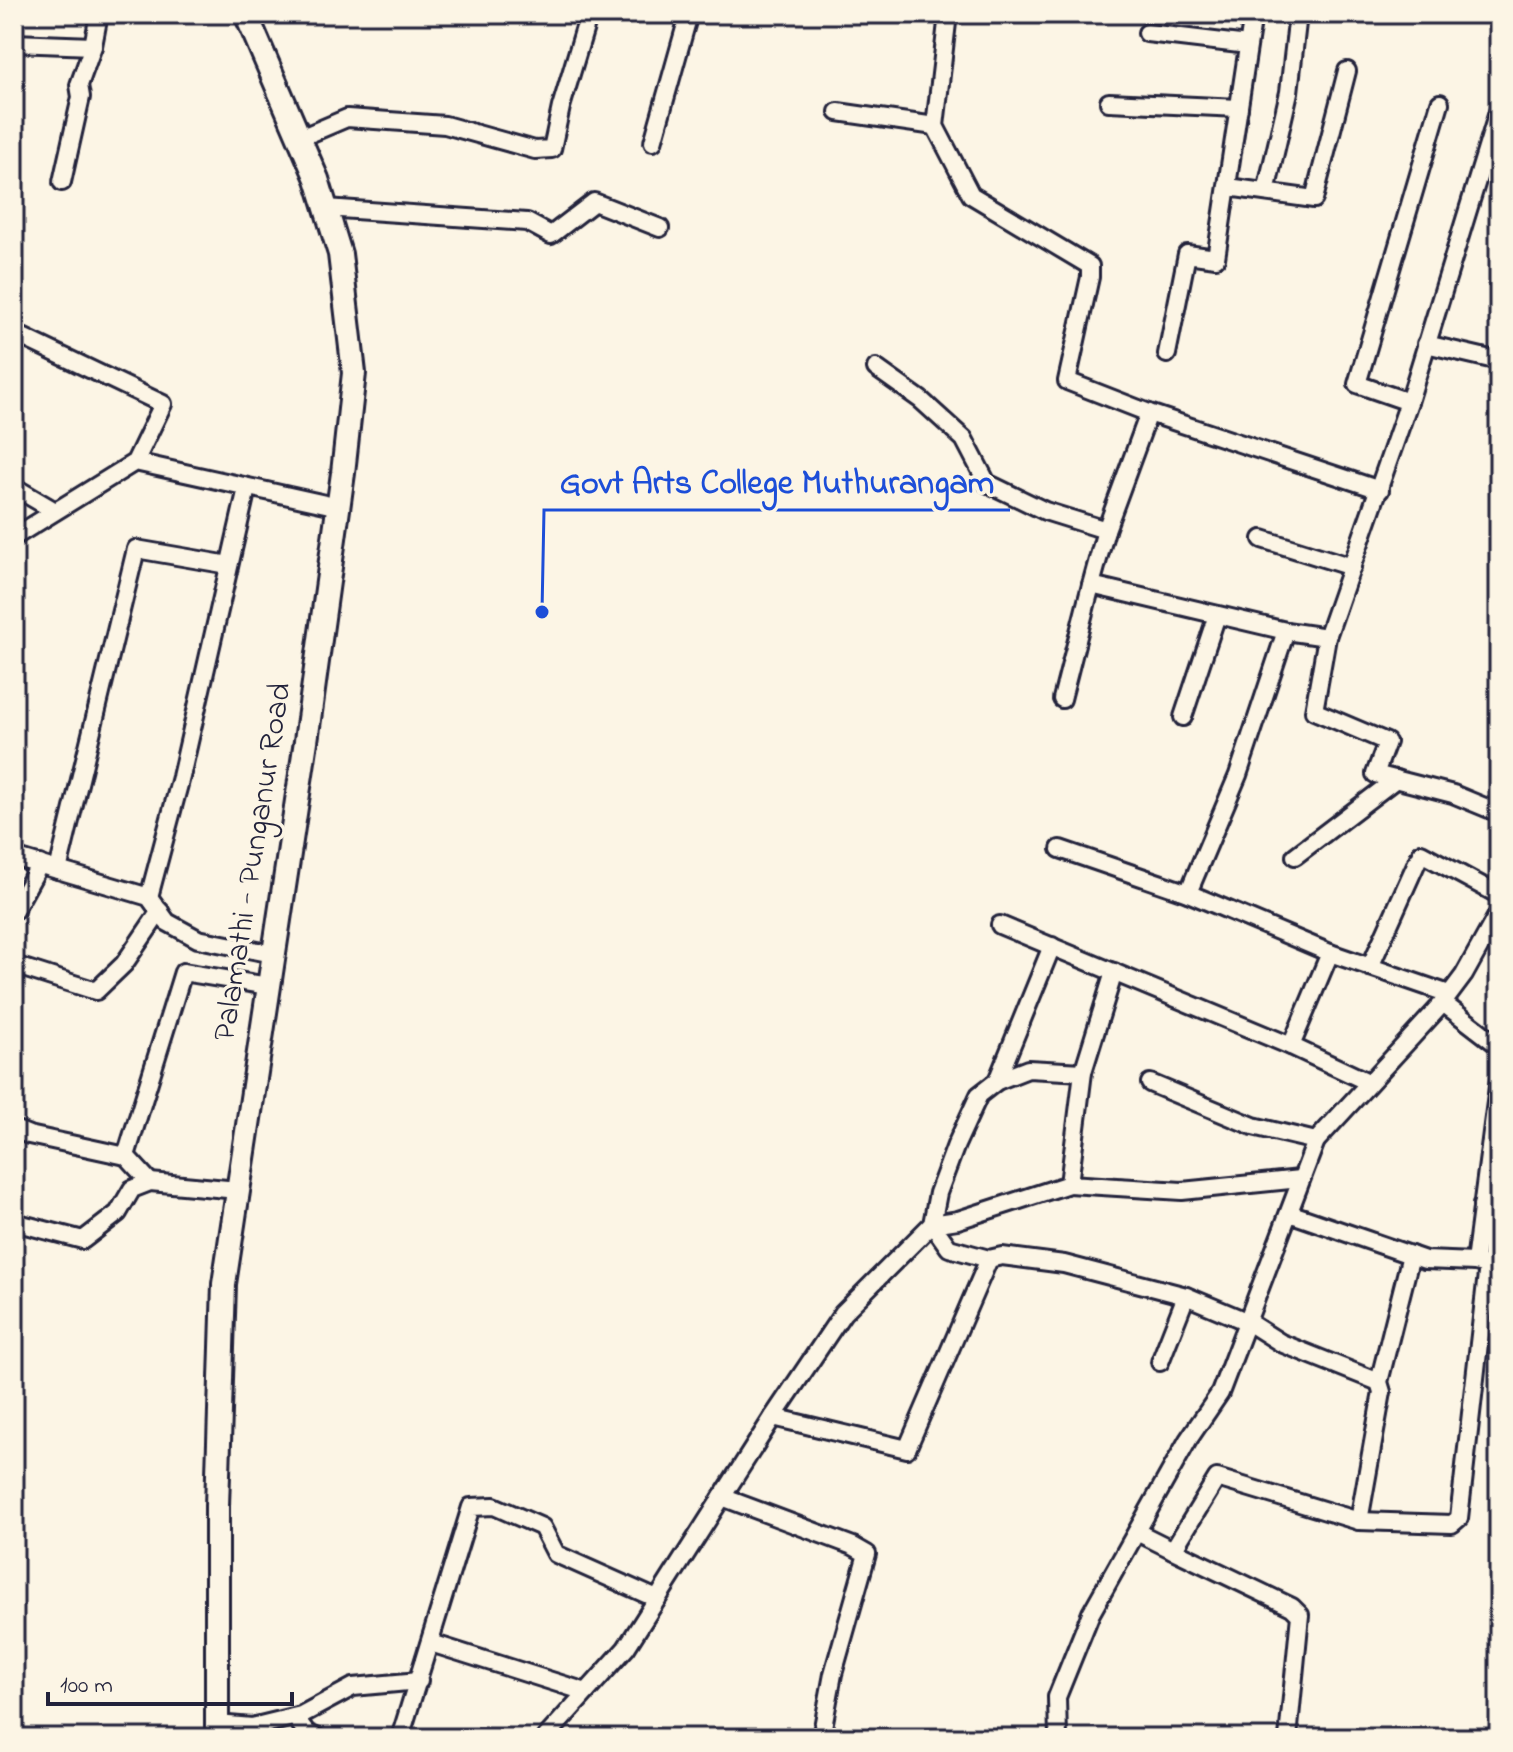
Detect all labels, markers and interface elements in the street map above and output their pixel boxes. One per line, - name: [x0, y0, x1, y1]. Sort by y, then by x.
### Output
- callout: Govt Arts College Muthurangam: [544, 452, 1010, 510]
- text: Govt Arts College Muthurangam: [560, 460, 994, 511]
- street label: Palamathi - Punganur Road: [202, 679, 306, 1045]
- scale bar: [48, 1656, 292, 1706]
- text: 100 m: [60, 1669, 113, 1704]

